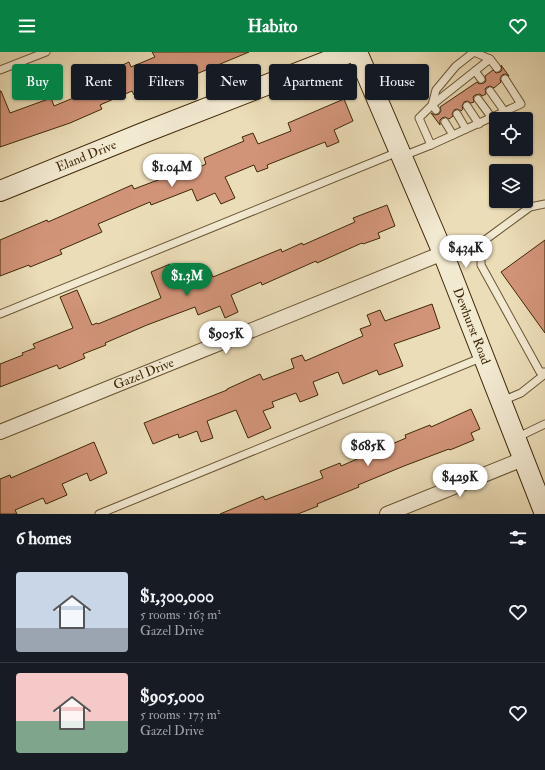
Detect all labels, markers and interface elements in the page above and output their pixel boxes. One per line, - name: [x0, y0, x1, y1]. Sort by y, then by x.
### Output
- icon: menu: [16, 15, 38, 37]
- text: Habito: [247, 15, 298, 38]
- icon: heart: [507, 15, 529, 37]
- chip: Buy: [12, 64, 63, 100]
- chip: Rent: [71, 64, 126, 100]
- chip: Filters: [134, 64, 198, 100]
- chip: New: [206, 64, 261, 100]
- chip: Apartment: [269, 64, 357, 100]
- chip: House: [365, 64, 429, 100]
- map controls: [489, 112, 533, 208]
- button: locate: [489, 112, 533, 156]
- street label: Eland Drive: [54, 136, 119, 175]
- pin: $1.04M: [139, 154, 205, 188]
- text: $1.04M: [152, 159, 192, 175]
- button: layers: [489, 164, 533, 208]
- pin: $434K: [438, 235, 494, 269]
- text: $434K: [448, 240, 484, 256]
- pin: $1.3M: [159, 263, 215, 297]
- text: $1.3M: [171, 268, 203, 284]
- street label: Dewhurst Road: [449, 285, 494, 367]
- pin: $905K: [198, 321, 254, 355]
- text: $905K: [208, 326, 244, 342]
- street label: Gazel Drive: [111, 354, 177, 393]
- pin: $685K: [340, 433, 396, 467]
- text: $685K: [351, 438, 385, 454]
- pin: $429K: [432, 464, 488, 498]
- text: $429K: [442, 469, 478, 485]
- icon: filters: [507, 527, 529, 549]
- text: 6 homes: [16, 528, 71, 549]
- text: $1,300,000: [140, 586, 214, 607]
- icon: home: [48, 588, 96, 636]
- icon: heart: [507, 601, 529, 623]
- text: 5 rooms · 163 m²: [140, 607, 221, 623]
- text: Gazel Drive: [140, 623, 204, 639]
- text: $905,000: [140, 686, 204, 707]
- icon: home: [48, 689, 96, 737]
- icon: heart: [507, 702, 529, 724]
- text: 5 rooms · 173 m²: [140, 707, 220, 723]
- text: Gazel Drive: [140, 723, 204, 739]

